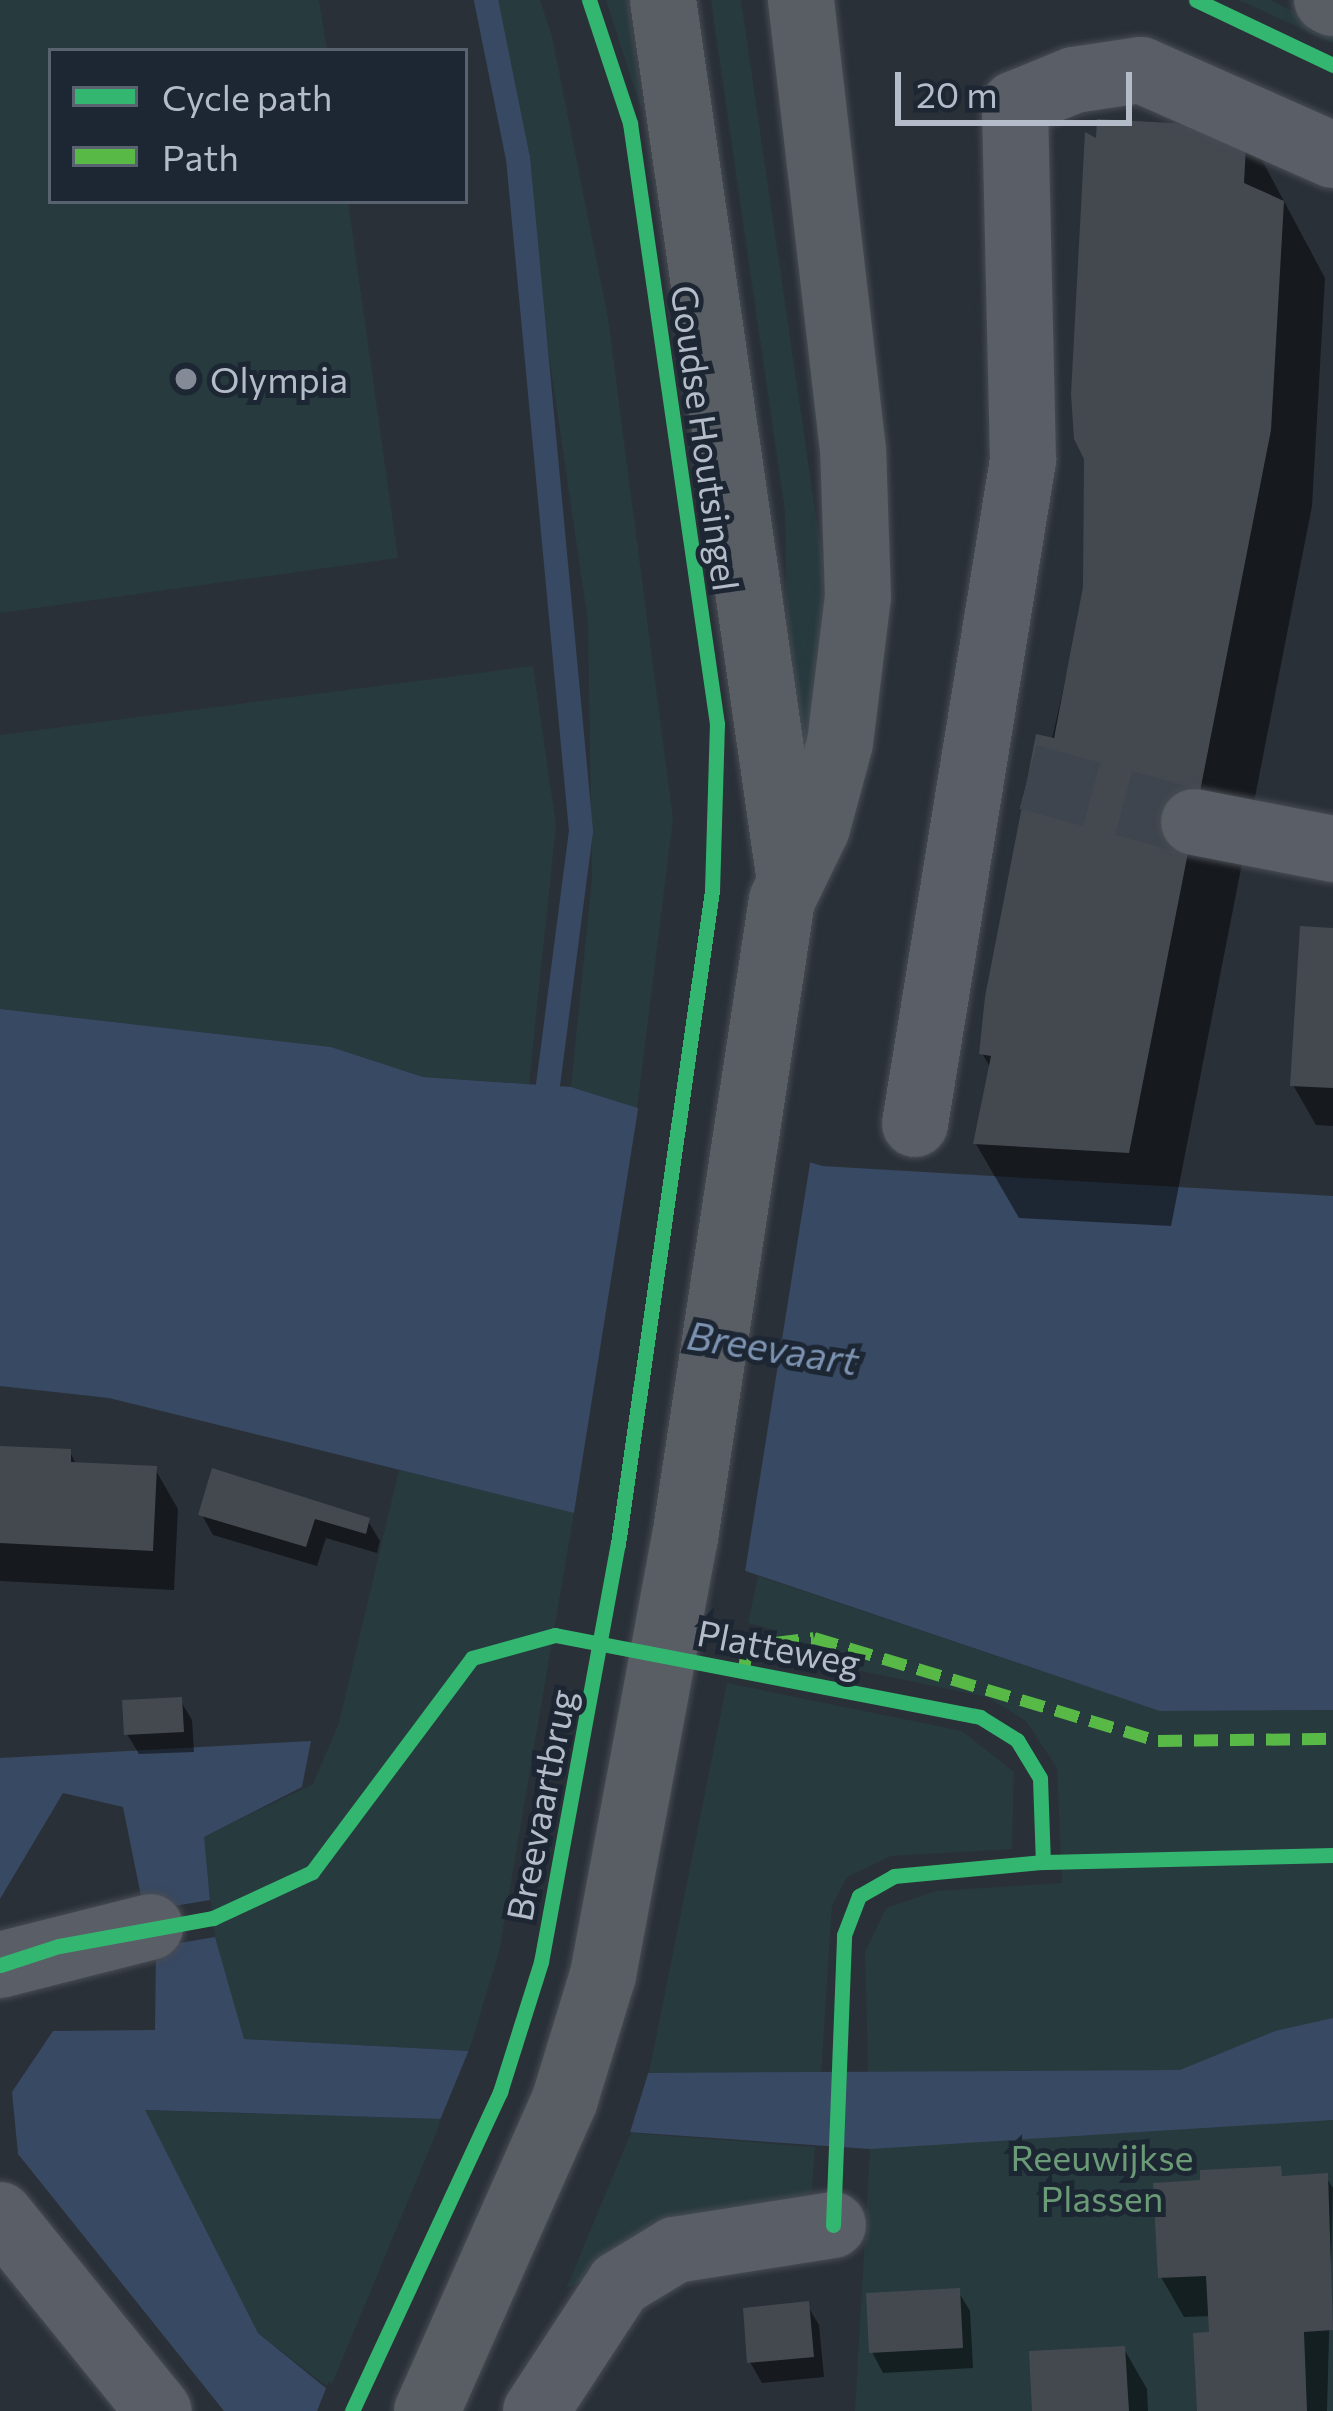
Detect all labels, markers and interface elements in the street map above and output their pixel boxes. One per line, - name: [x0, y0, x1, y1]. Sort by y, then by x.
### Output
- legend: [48, 48, 468, 204]
- scale bar: [901, 48, 1138, 122]
- text: 20 m: [916, 71, 998, 115]
- text: Cycle path: [162, 74, 332, 118]
- text: Path: [162, 134, 239, 178]
- street label: Goudse Houtsingel: [663, 283, 749, 593]
- place label: Olympia: [210, 357, 348, 401]
- marker: Olympia: [173, 366, 199, 392]
- water label: Breevaart: [684, 1310, 862, 1384]
- street label: Platteweg: [694, 1610, 864, 1684]
- street label: Breevaartbrug: [496, 1686, 584, 1924]
- park label: Reeuwijkse Plassen: [1010, 2134, 1194, 2219]

